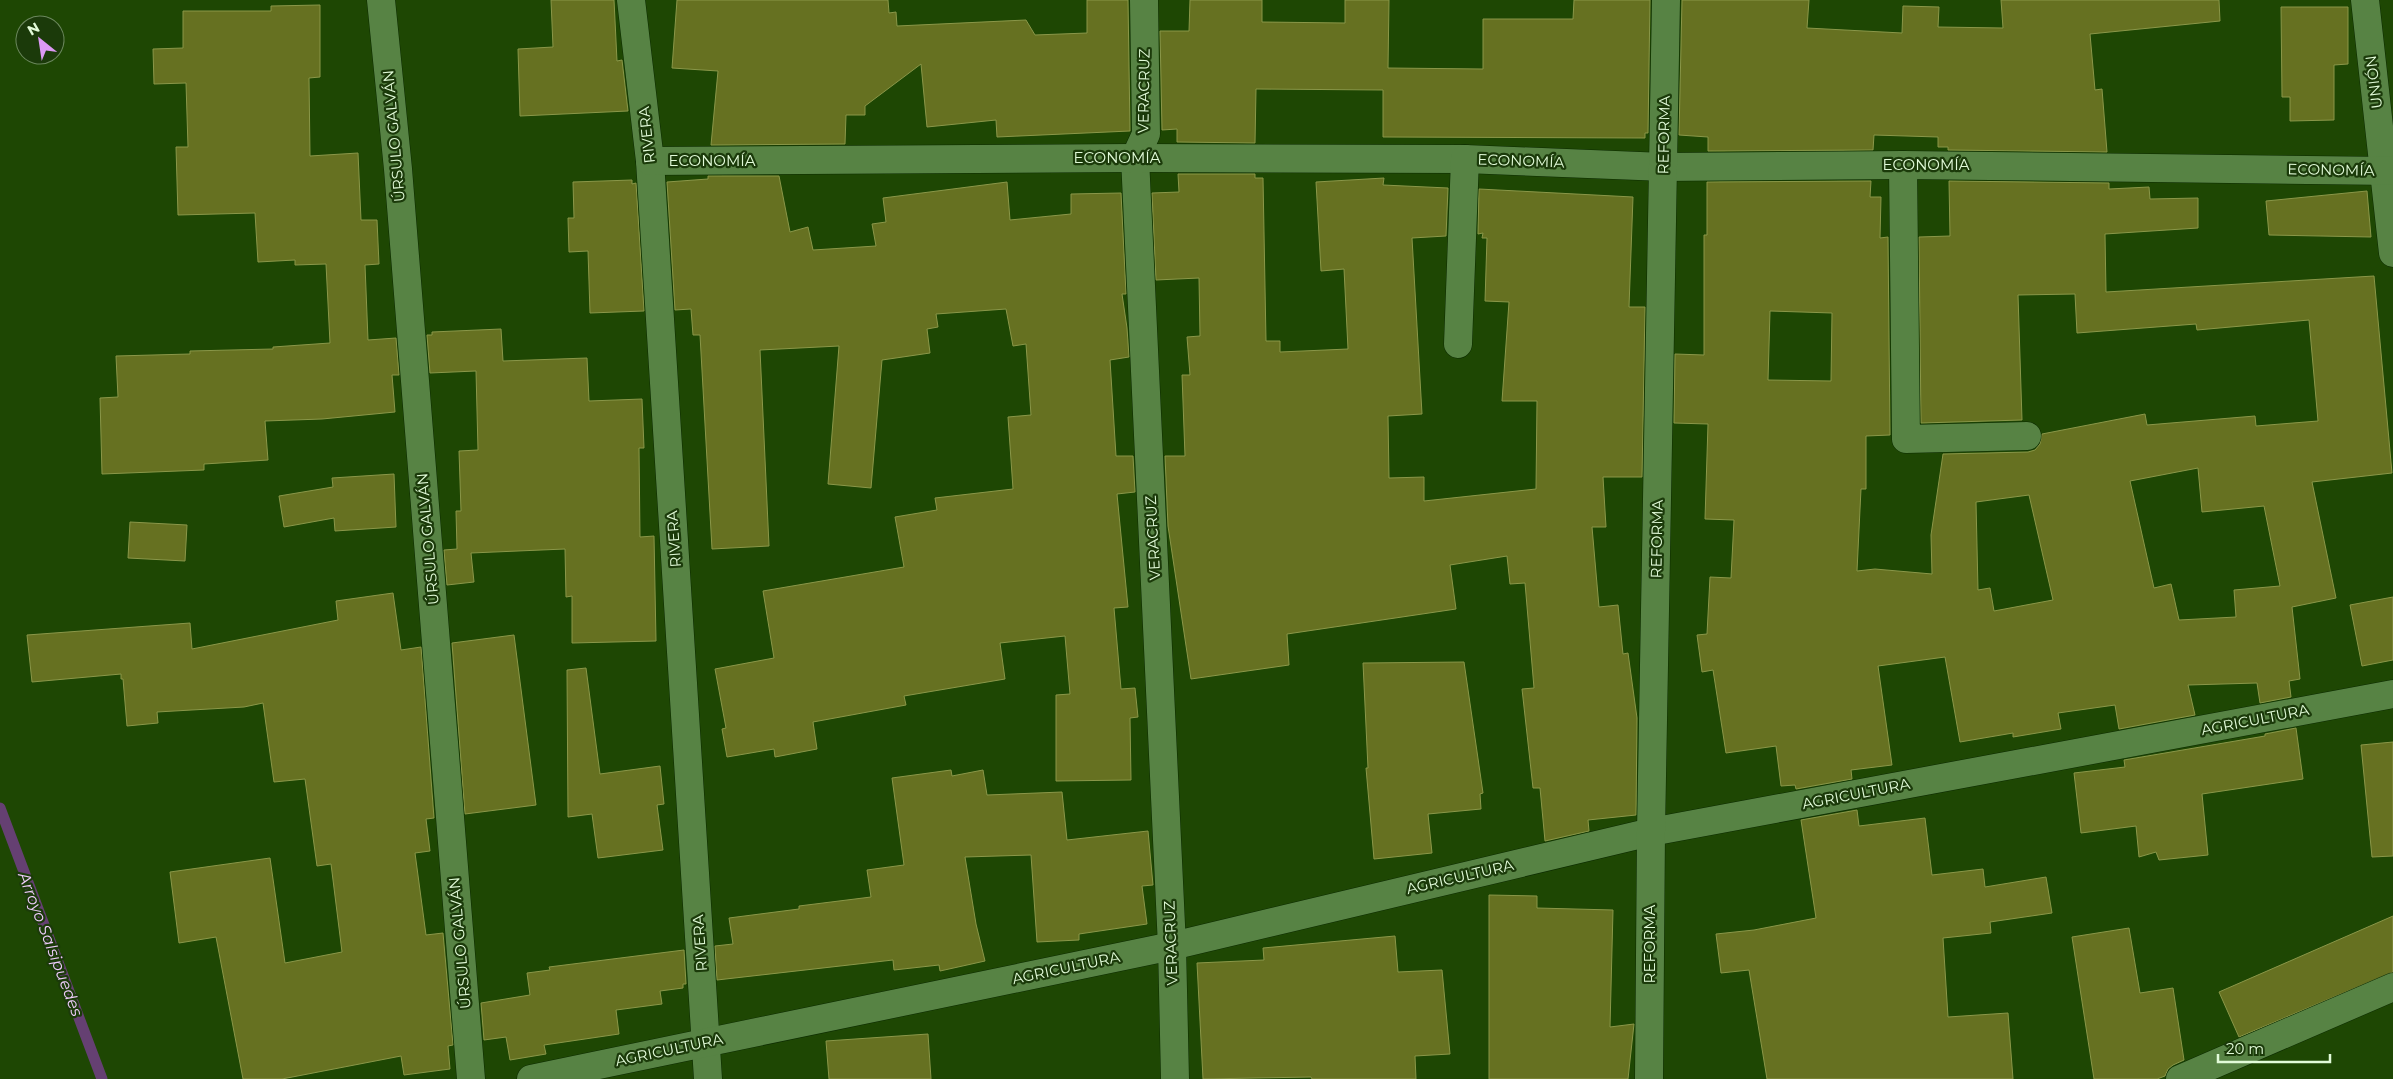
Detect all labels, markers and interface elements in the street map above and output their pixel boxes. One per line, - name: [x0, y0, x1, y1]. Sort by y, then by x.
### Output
- north arrow: [15, 15, 65, 65]
- text: N: [24, 18, 43, 39]
- street label: VERACRUZ: [1133, 48, 1154, 134]
- street label: UNIÓN: [2361, 54, 2386, 110]
- street label: ÚRSULO GALVÁN: [378, 69, 409, 203]
- street label: REFORMA: [1653, 95, 1674, 175]
- street label: RIVERA: [634, 105, 659, 164]
- street label: ECONOMÍA: [1073, 148, 1161, 167]
- street label: ECONOMÍA: [1477, 149, 1565, 172]
- street label: ECONOMÍA: [668, 151, 756, 170]
- street label: ECONOMÍA: [1882, 155, 1970, 174]
- street label: ECONOMÍA: [2287, 159, 2375, 180]
- street label: ÚRSULO GALVÁN: [412, 472, 443, 606]
- street label: VERACRUZ: [1141, 495, 1164, 581]
- street label: REFORMA: [1646, 499, 1667, 579]
- street label: RIVERA: [662, 510, 685, 568]
- street label: AGRICULTURA: [2199, 700, 2311, 739]
- street label: AGRICULTURA: [1800, 774, 1912, 813]
- street label: AGRICULTURA: [1404, 855, 1516, 898]
- water label: Arroyo Salsipuedes: [14, 868, 87, 1019]
- street label: ÚRSULO GALVÁN: [444, 876, 475, 1010]
- street label: VERACRUZ: [1160, 900, 1181, 986]
- street label: REFORMA: [1640, 904, 1659, 983]
- street label: RIVERA: [688, 914, 711, 972]
- street label: AGRICULTURA: [1010, 947, 1122, 988]
- street label: AGRICULTURA: [613, 1029, 725, 1070]
- scale bar: [2218, 1032, 2330, 1064]
- text: 20 m: [2226, 1039, 2264, 1058]

